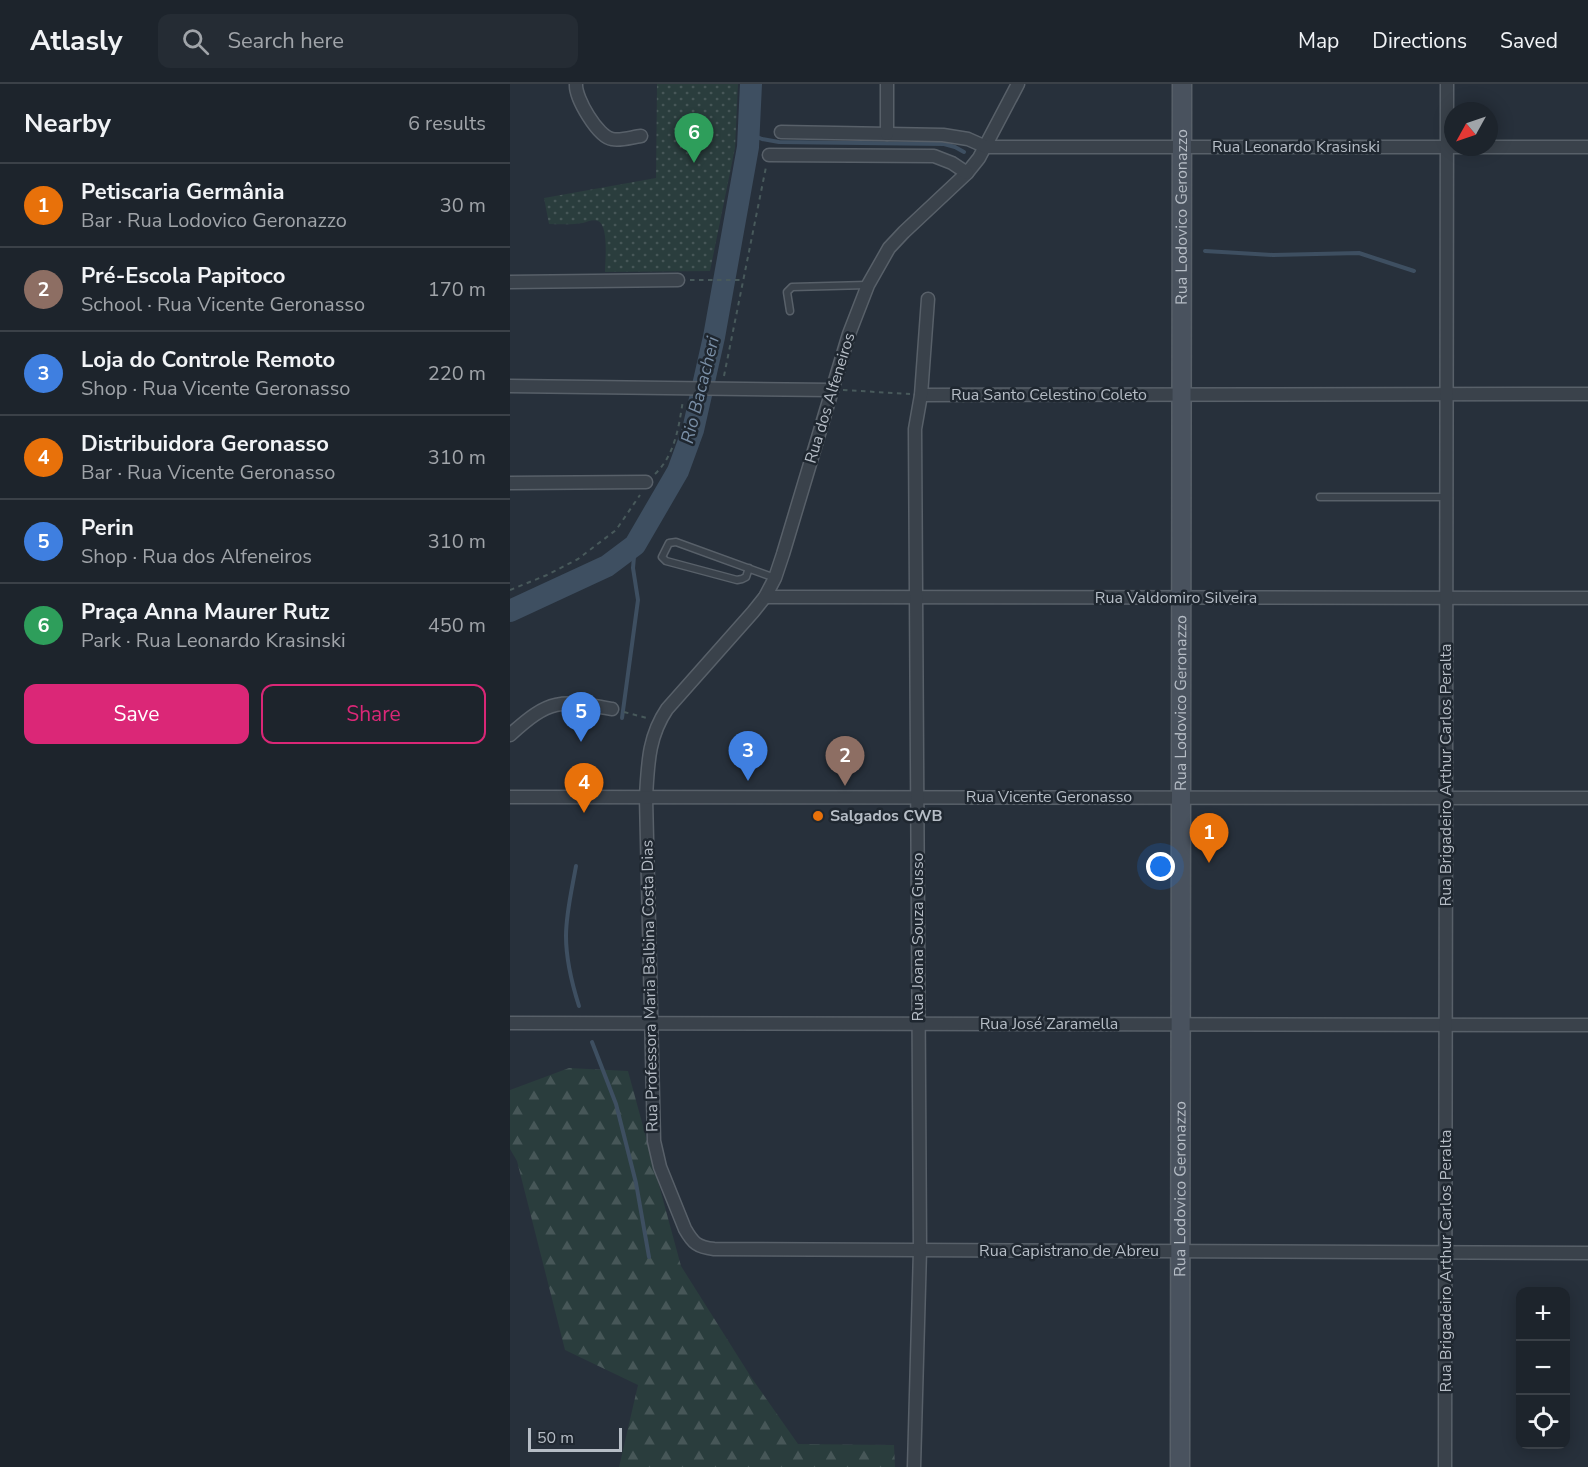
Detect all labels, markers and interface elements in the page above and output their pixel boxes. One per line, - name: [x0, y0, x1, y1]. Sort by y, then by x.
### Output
- search box: [158, 14, 578, 68]
- text: Atlasly: [30, 22, 122, 60]
- icon: search: [179, 25, 212, 58]
- text: Search here: [227, 26, 344, 56]
- text: Map: [1298, 27, 1339, 55]
- text: Directions: [1372, 27, 1467, 55]
- text: Saved: [1500, 27, 1558, 55]
- north arrow: [1444, 102, 1498, 156]
- text: Nearby: [24, 106, 111, 141]
- text: 6 results: [408, 110, 486, 137]
- pin: 6: [674, 113, 714, 163]
- street label: Rua Lodovico Geronazzo: [1171, 129, 1193, 305]
- street label: Rua Leonardo Krasinski: [1212, 136, 1380, 158]
- text: Petiscaria Germânia: [81, 177, 285, 207]
- text: 1: [38, 192, 50, 219]
- text: 30 m: [440, 192, 486, 219]
- text: Bar · Rua Lodovico Geronazzo: [81, 207, 347, 234]
- text: Pré-Escola Papitoco: [81, 261, 285, 291]
- text: 2: [38, 276, 50, 303]
- text: 170 m: [428, 276, 486, 303]
- text: School · Rua Vicente Geronasso: [81, 291, 365, 318]
- street label: Rua dos Alfeneiros: [800, 330, 860, 466]
- water label: Rio Bacacheri: [675, 333, 725, 446]
- text: Loja do Controle Remoto: [81, 345, 335, 375]
- text: 3: [38, 360, 50, 387]
- text: 220 m: [428, 360, 486, 387]
- text: Shop · Rua Vicente Geronasso: [81, 375, 350, 402]
- street label: Rua Santo Celestino Coleto: [951, 384, 1147, 406]
- text: Distribuidora Geronasso: [81, 429, 329, 459]
- text: 4: [38, 444, 50, 471]
- text: 310 m: [428, 444, 486, 471]
- text: Bar · Rua Vicente Geronasso: [81, 459, 335, 486]
- text: Perin: [81, 513, 134, 543]
- text: 5: [38, 528, 50, 555]
- text: 310 m: [428, 528, 486, 555]
- text: Shop · Rua dos Alfeneiros: [81, 543, 312, 570]
- street label: Rua Valdomiro Silveira: [1095, 587, 1257, 609]
- text: Praça Anna Maurer Rutz: [81, 597, 330, 627]
- text: 6: [38, 612, 50, 639]
- text: 450 m: [428, 612, 486, 639]
- street label: Rua Lodovico Geronazzo: [1170, 615, 1192, 791]
- text: Park · Rua Leonardo Krasinski: [81, 627, 346, 654]
- street label: Rua Brigadeiro Arthur Carlos Peralta: [1435, 643, 1457, 907]
- button: Save: [24, 684, 249, 744]
- button: Share: [261, 684, 486, 744]
- pin: 5: [562, 692, 600, 742]
- pin: 3: [728, 732, 768, 781]
- pin: 2: [826, 736, 864, 786]
- pin: 4: [564, 764, 604, 813]
- street label: Rua Vicente Geronasso: [966, 786, 1132, 808]
- place label: Salgados CWB: [830, 805, 943, 827]
- marker: Salgados CWB: [811, 809, 825, 823]
- pin: 1: [1190, 814, 1228, 863]
- street label: Rua Professora Maria Balbina Costa Dias: [636, 840, 664, 1132]
- street label: Rua Joana Souza Gusso: [907, 852, 929, 1022]
- your location: [1146, 852, 1175, 881]
- street label: Rua José Zaramella: [980, 1013, 1118, 1035]
- street label: Rua Lodovico Geronazzo: [1169, 1101, 1192, 1277]
- street label: Rua Brigadeiro Arthur Carlos Peralta: [1435, 1129, 1457, 1393]
- street label: Rua Capistrano de Abreu: [979, 1240, 1159, 1262]
- map controls: [1516, 1287, 1570, 1449]
- button: +: [1516, 1287, 1570, 1341]
- button: −: [1516, 1341, 1570, 1395]
- button: locate: [1516, 1395, 1570, 1449]
- scale bar: [528, 1425, 622, 1452]
- text: 50 m: [537, 1427, 574, 1449]

